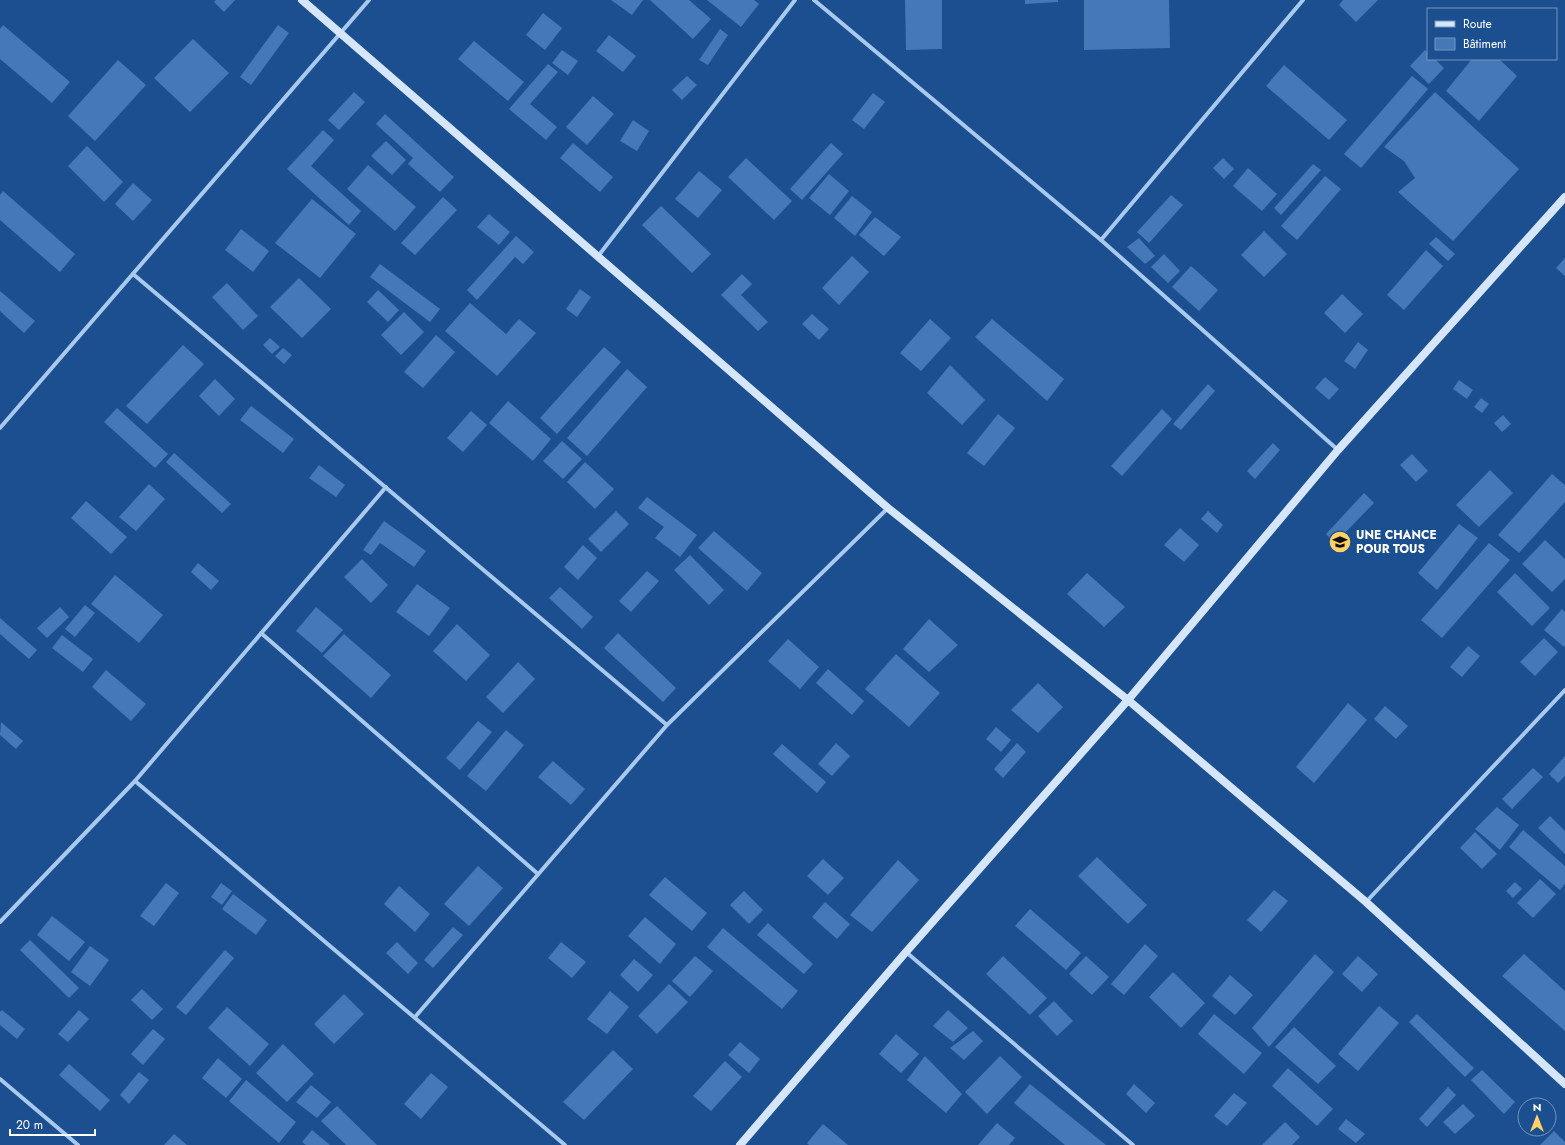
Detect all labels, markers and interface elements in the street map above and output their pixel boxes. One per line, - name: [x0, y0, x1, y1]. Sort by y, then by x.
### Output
- legend: [1427, 8, 1557, 60]
- text: Route: [1463, 15, 1492, 33]
- text: Bâtiment: [1463, 35, 1506, 53]
- place label: UNE CHANCE POUR TOUS: [1356, 526, 1437, 558]
- school or university icon: UNE CHANCE POUR TOUS: [1327, 529, 1353, 555]
- north arrow: [1517, 1097, 1557, 1137]
- text: N: [1533, 1099, 1541, 1115]
- scale bar: [10, 1111, 95, 1137]
- text: 20 m: [16, 1116, 43, 1134]

